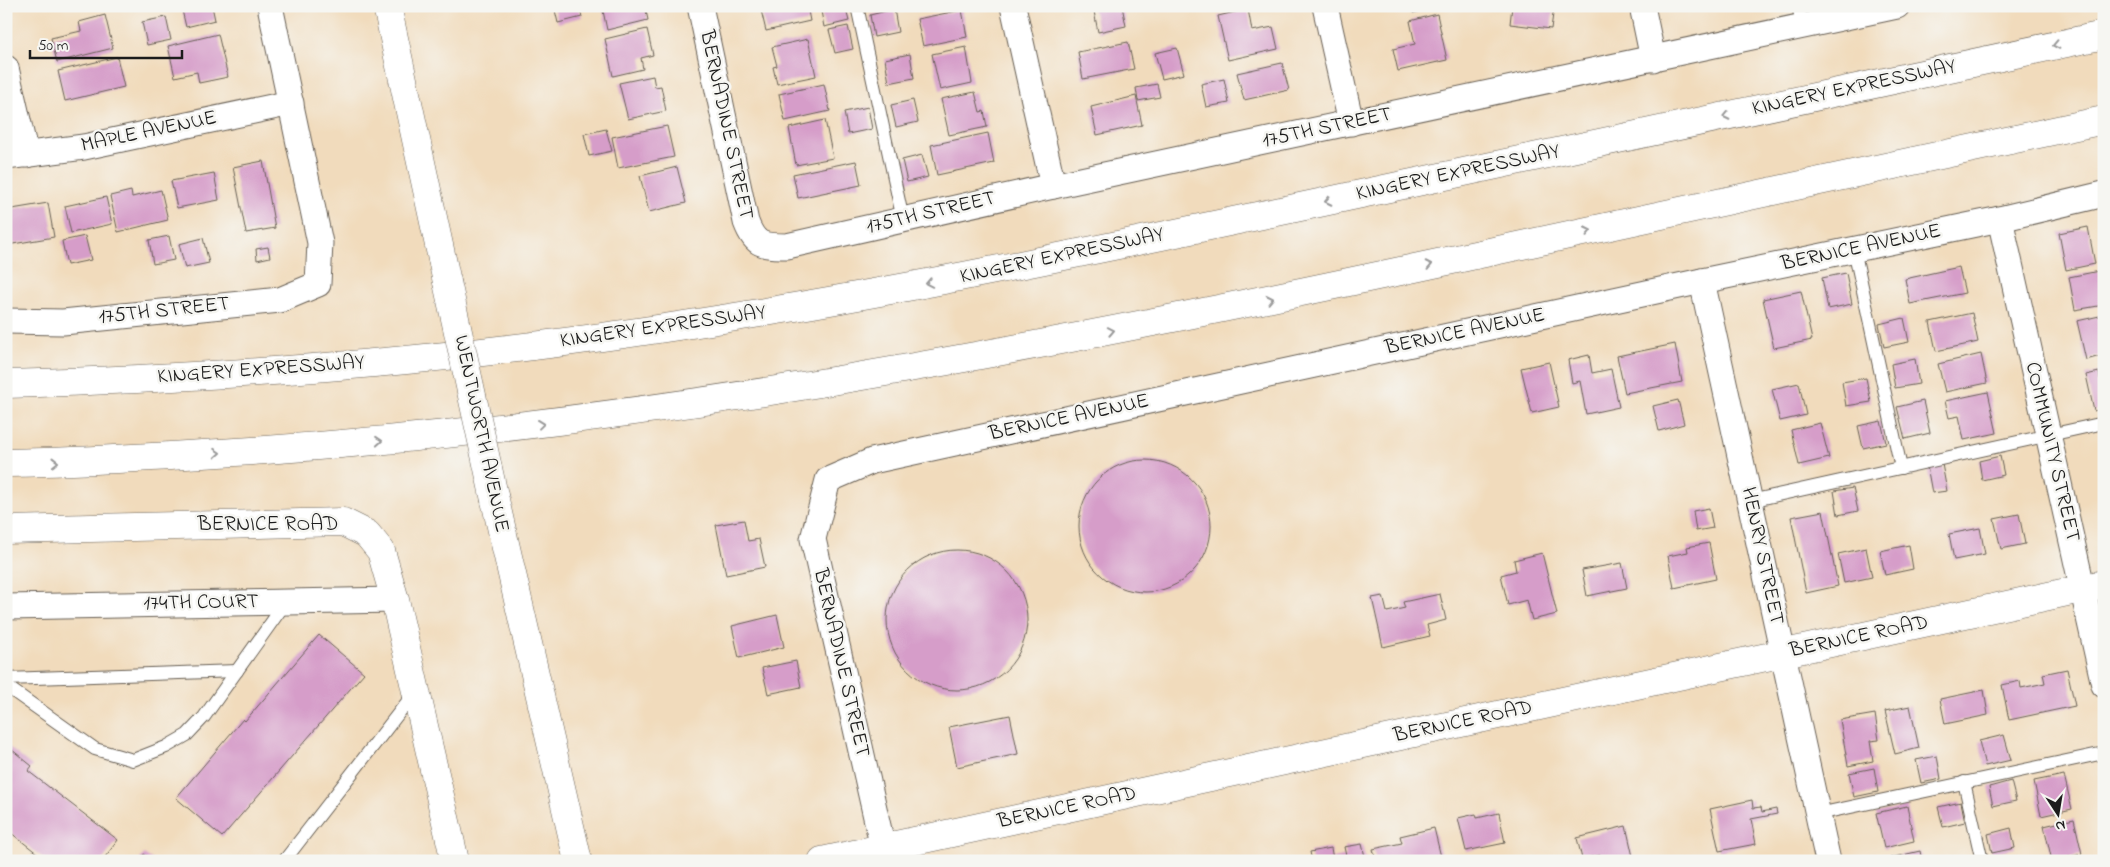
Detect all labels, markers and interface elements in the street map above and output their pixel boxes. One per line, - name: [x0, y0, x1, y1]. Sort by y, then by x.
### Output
- street label: BERNADINE STREET: [691, 27, 761, 222]
- scale bar: [30, 28, 182, 60]
- text: 50 m: [38, 35, 69, 57]
- one-way arrow: [2052, 39, 2061, 50]
- street label: KINGERY EXPRESSWAY: [1749, 52, 1959, 124]
- street label: 175TH STREET: [1260, 100, 1394, 156]
- street label: MAPLE AVENUE: [78, 103, 220, 161]
- one-way arrow: [1722, 110, 1730, 120]
- street label: KINGERY EXPRESSWAY: [1353, 137, 1563, 209]
- street label: 175TH STREET: [864, 184, 998, 242]
- one-way arrow: [1323, 195, 1332, 205]
- street label: BERNICE AVENUE: [1777, 216, 1944, 280]
- street label: KINGERY EXPRESSWAY: [957, 220, 1167, 292]
- one-way arrow: [1584, 226, 1593, 236]
- one-way arrow: [1425, 260, 1434, 271]
- one-way arrow: [924, 278, 933, 288]
- street label: 175TH STREET: [97, 289, 231, 333]
- one-way arrow: [1266, 294, 1275, 305]
- street label: KINGERY EXPRESSWAY: [558, 298, 768, 356]
- street label: BERNICE AVENUE: [1381, 300, 1548, 364]
- one-way arrow: [1107, 326, 1116, 337]
- street label: WENTWORTH AVENUE: [445, 333, 517, 535]
- street label: KINGERY EXPRESSWAY: [156, 348, 366, 392]
- street label: COMMUNITY STREET: [2017, 359, 2087, 545]
- street label: BERNICE AVENUE: [985, 386, 1152, 450]
- one-way arrow: [537, 419, 545, 430]
- one-way arrow: [376, 436, 384, 447]
- one-way arrow: [214, 448, 222, 459]
- one-way arrow: [52, 457, 59, 467]
- street label: HENRY STREET: [1733, 484, 1791, 628]
- street label: BERNICE ROAD: [196, 510, 339, 540]
- street label: BERNADINE STREET: [804, 565, 877, 760]
- street label: 174TH COURT: [143, 587, 259, 619]
- street label: BERNICE ROAD: [1786, 608, 1931, 667]
- street label: BERNICE ROAD: [1390, 693, 1535, 752]
- street label: BERNICE ROAD: [994, 779, 1139, 838]
- north arrow: [2032, 790, 2082, 840]
- text: N: [2054, 814, 2067, 837]

